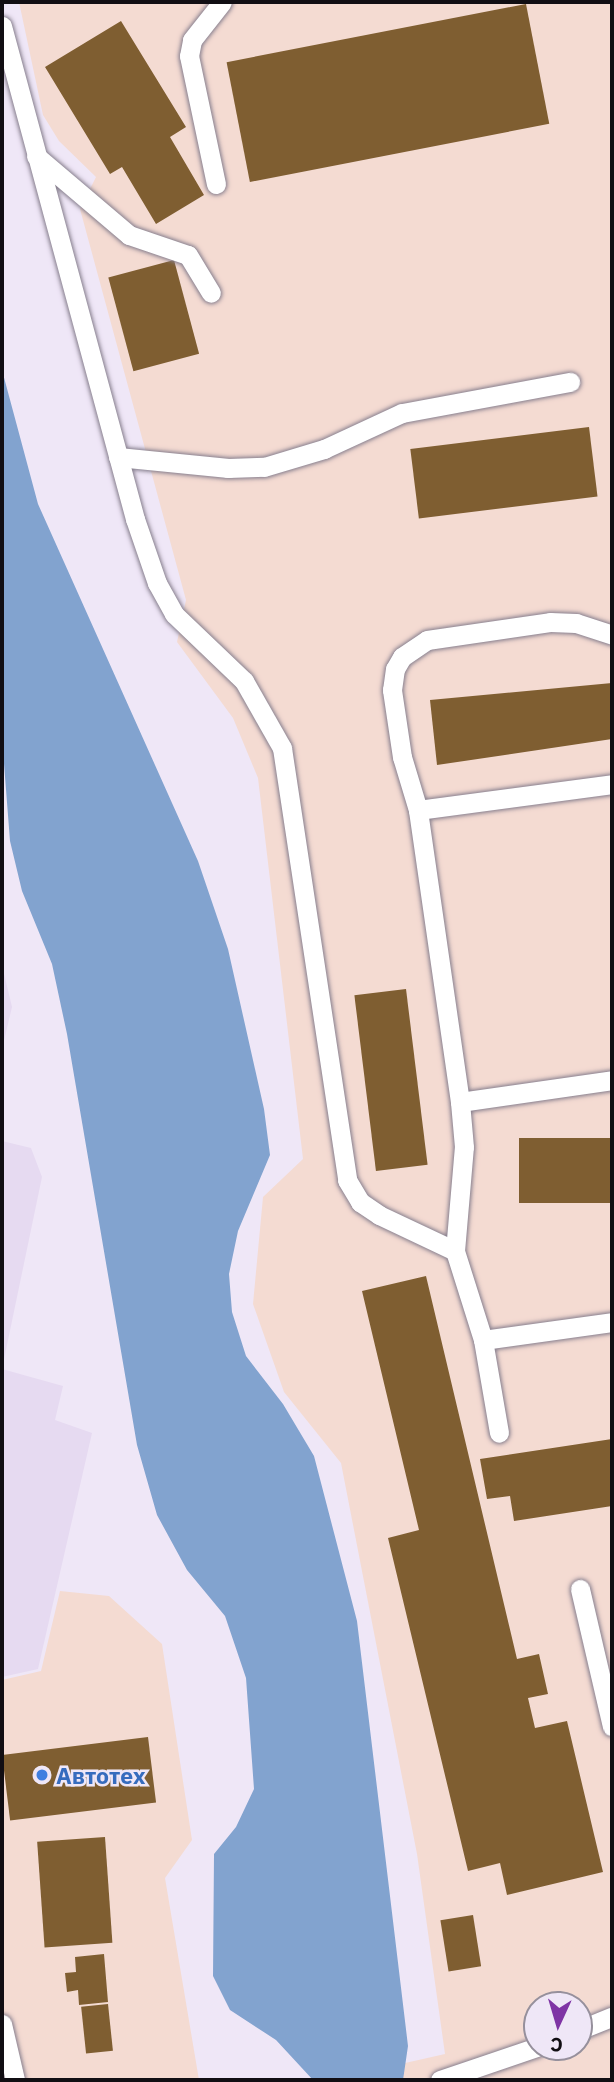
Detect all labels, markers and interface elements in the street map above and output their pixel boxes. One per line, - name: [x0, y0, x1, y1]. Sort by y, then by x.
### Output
- place label: Автотех: [56, 1761, 146, 1789]
- marker: Автотех: [34, 1767, 50, 1783]
- north arrow: [523, 1991, 593, 2061]
- text: С: [550, 2033, 564, 2057]

